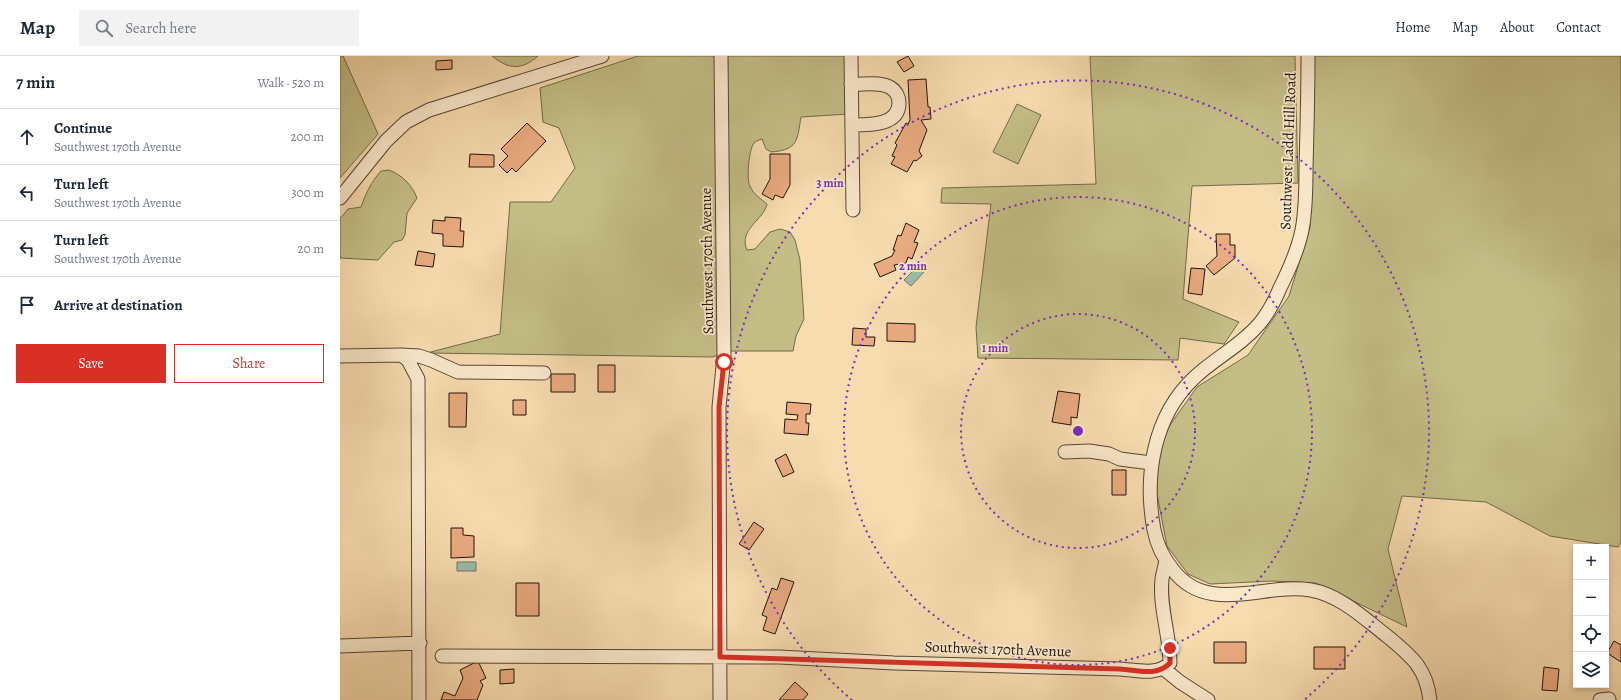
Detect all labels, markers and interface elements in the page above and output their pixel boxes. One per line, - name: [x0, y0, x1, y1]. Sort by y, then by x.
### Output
- search box: [79, 10, 359, 46]
- text: Map: [20, 15, 55, 41]
- icon: search: [93, 17, 115, 39]
- text: Search here: [125, 18, 197, 38]
- text: Home: [1395, 18, 1430, 37]
- text: Map: [1452, 18, 1478, 37]
- text: About: [1500, 18, 1534, 37]
- text: Contact: [1556, 18, 1601, 37]
- text: 7 min: [16, 71, 55, 94]
- street label: Southwest Ladd Hill Road: [1275, 71, 1301, 230]
- text: Walk · 520 m: [257, 74, 324, 91]
- text: Continue: [54, 118, 112, 138]
- icon: ahead: [16, 126, 38, 148]
- text: 200 m: [291, 128, 324, 145]
- text: Southwest 170th Avenue: [54, 138, 181, 155]
- text: Turn left: [54, 174, 109, 194]
- text: 3 min: [816, 175, 844, 191]
- icon: left: [16, 182, 38, 204]
- text: 300 m: [291, 184, 324, 201]
- street label: Southwest 170th Avenue: [696, 187, 718, 335]
- text: Southwest 170th Avenue: [54, 194, 181, 211]
- text: Turn left: [54, 230, 109, 250]
- icon: left: [16, 238, 38, 260]
- text: 20 m: [298, 240, 324, 257]
- text: Southwest 170th Avenue: [54, 250, 181, 267]
- text: 2 min: [899, 258, 927, 274]
- icon: arrive: [16, 294, 38, 316]
- text: Arrive at destination: [54, 295, 183, 315]
- text: 1 min: [982, 340, 1009, 356]
- button: Save: [16, 344, 166, 383]
- button: Share: [174, 344, 324, 383]
- route start: [715, 353, 733, 371]
- centre of rings: [1071, 424, 1085, 438]
- map controls: [1573, 544, 1609, 688]
- button: +: [1573, 544, 1609, 580]
- button: −: [1573, 580, 1609, 616]
- button: locate: [1573, 616, 1609, 652]
- street label: Southwest 170th Avenue: [924, 636, 1072, 662]
- route end: [1161, 639, 1179, 657]
- button: layers: [1573, 652, 1609, 688]

